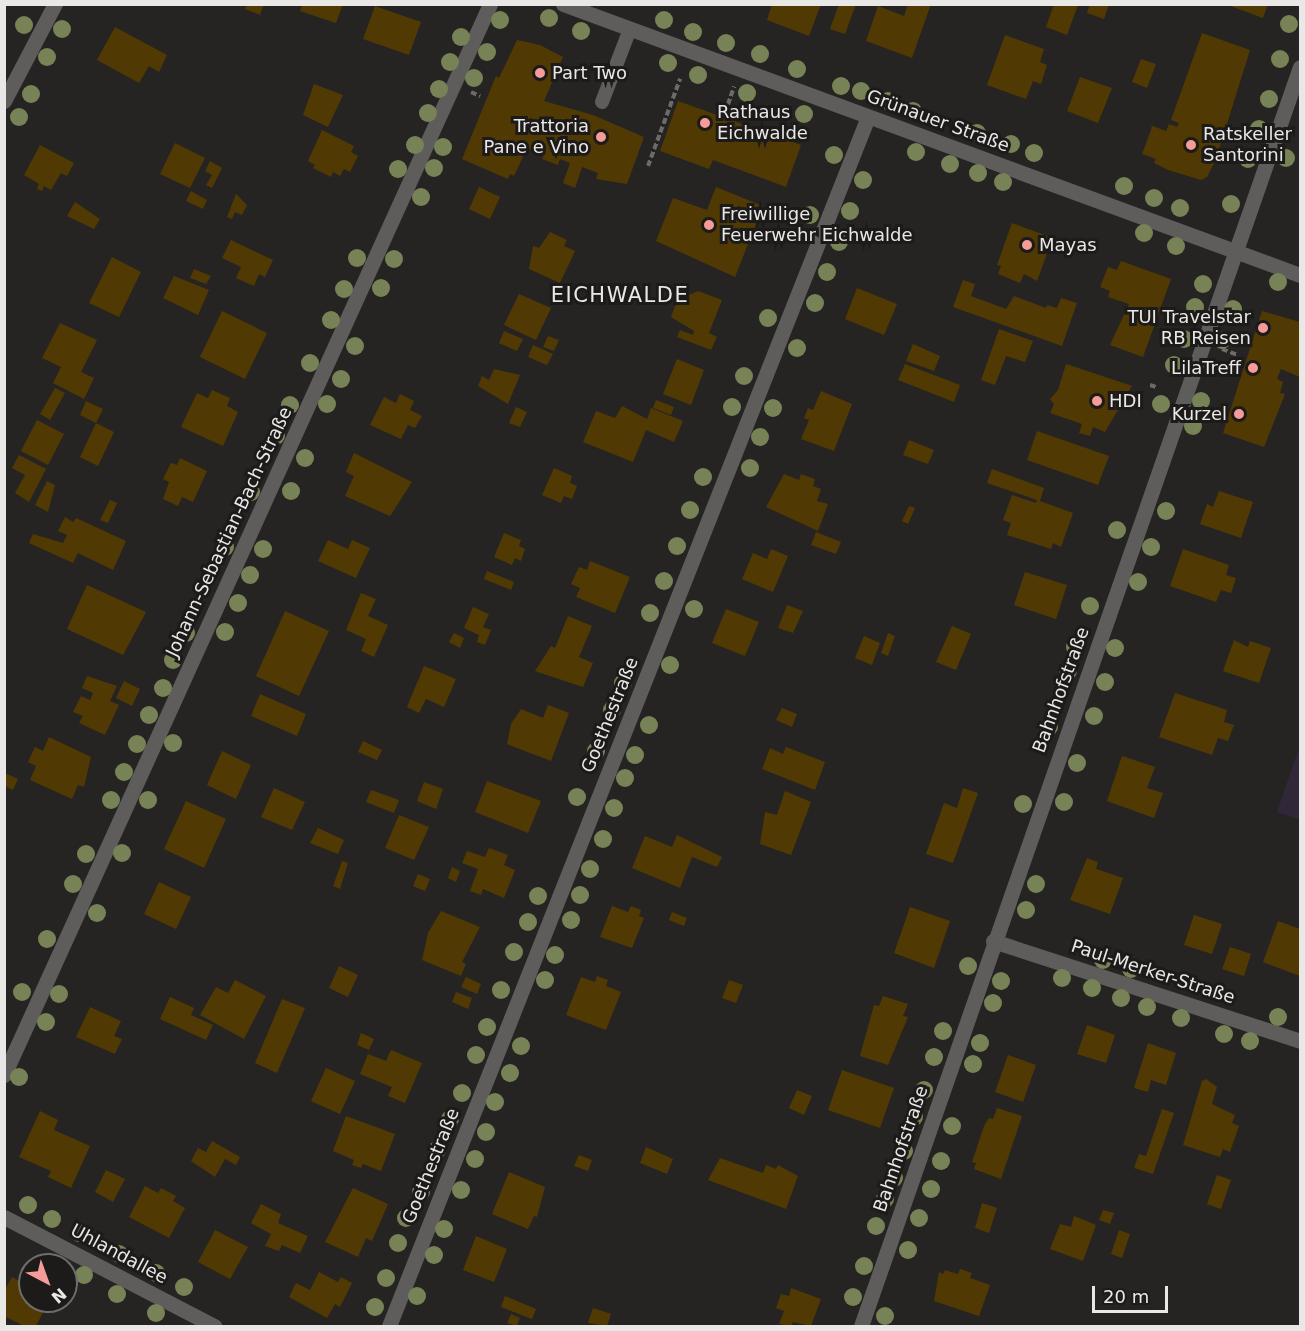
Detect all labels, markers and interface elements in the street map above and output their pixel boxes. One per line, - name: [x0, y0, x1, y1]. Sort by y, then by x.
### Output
- place label: Part Two: [552, 62, 627, 84]
- marker: Part Two: [533, 66, 547, 80]
- street label: Grünauer Straße: [864, 85, 1012, 157]
- place label: Rathaus Eichwalde: [717, 102, 808, 144]
- place label: Trattoria Pane e Vino: [484, 116, 589, 158]
- marker: Rathaus Eichwalde: [698, 116, 712, 130]
- place label: Ratskeller Santorini: [1203, 124, 1292, 166]
- marker: Trattoria Pane e Vino: [594, 130, 608, 144]
- marker: Ratskeller Santorini: [1184, 138, 1198, 152]
- place label: Freiwillige Feuerwehr Eichwalde: [721, 204, 913, 246]
- marker: Freiwillige Feuerwehr Eichwalde: [702, 218, 716, 232]
- place label: Mayas: [1039, 234, 1097, 256]
- marker: Mayas: [1020, 238, 1034, 252]
- district label: EICHWALDE: [551, 282, 689, 308]
- place label: TUI Travelstar RB Reisen: [1127, 307, 1251, 350]
- marker: TUI Travelstar RB Reisen: [1256, 321, 1270, 335]
- place label: LilaTreff: [1171, 357, 1241, 379]
- marker: LilaTreff: [1246, 361, 1260, 375]
- place label: HDI: [1109, 390, 1142, 412]
- marker: HDI: [1090, 394, 1104, 408]
- place label: Kurzel: [1172, 403, 1227, 425]
- street label: Johann-Sebastian-Bach-Straße: [161, 404, 297, 660]
- marker: Kurzel: [1232, 407, 1246, 421]
- street label: Bahnhofstraße: [1028, 624, 1094, 756]
- street label: Goethestraße: [577, 654, 643, 776]
- street label: Paul-Merker-Straße: [1068, 935, 1238, 1009]
- street label: Bahnhofstraße: [869, 1083, 933, 1215]
- street label: Goethestraße: [398, 1105, 464, 1227]
- street label: Uhlandallee: [67, 1219, 171, 1289]
- north arrow: [18, 1253, 78, 1313]
- scale bar: [1095, 1274, 1172, 1312]
- text: N: [48, 1284, 70, 1307]
- text: 20 m: [1103, 1286, 1149, 1307]

